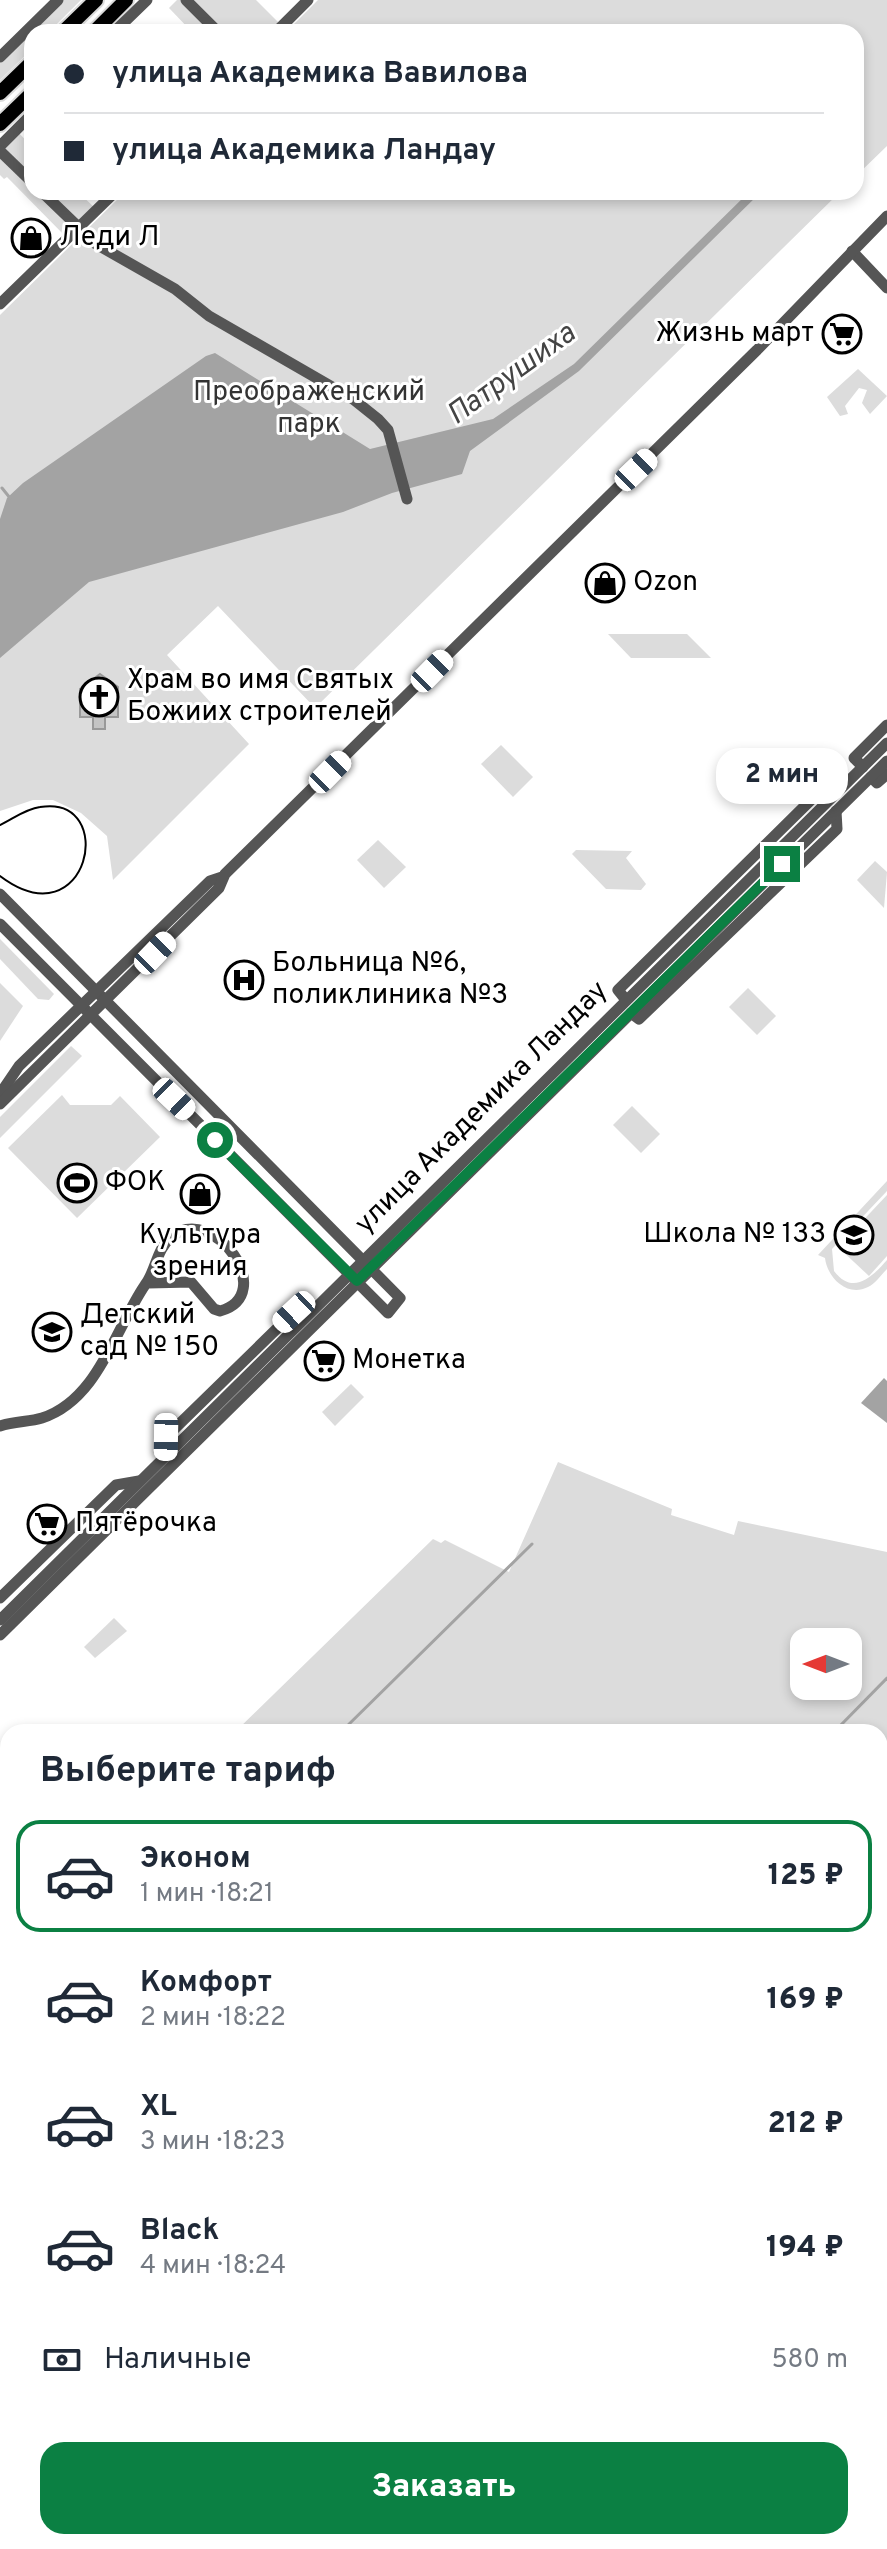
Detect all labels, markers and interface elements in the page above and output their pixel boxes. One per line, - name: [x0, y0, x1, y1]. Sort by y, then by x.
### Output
- text: улица Академика Вавилова: [112, 56, 528, 93]
- text: улица Академика Ландау: [112, 133, 496, 170]
- shop icon: Леди Л: [10, 217, 52, 259]
- place label: Леди Л: [59, 220, 159, 256]
- supermarket icon: Жизнь март: [821, 313, 863, 355]
- water label: Патрушиха: [440, 316, 584, 434]
- place label: Жизнь март: [656, 316, 814, 352]
- park label: Преображенский парк: [193, 375, 425, 443]
- car: [610, 445, 662, 495]
- shop icon: Ozon: [584, 562, 626, 604]
- place label: Ozon: [633, 565, 698, 601]
- car: [407, 646, 457, 696]
- place label: Храм во имя Святых Божиих строителей: [127, 663, 394, 731]
- church icon: Храм во имя Святых Божиих строителей: [78, 676, 120, 718]
- car: [305, 747, 355, 797]
- callout: 2 мин: [716, 748, 848, 804]
- text: 2 мин: [745, 759, 819, 792]
- route end: [764, 846, 800, 882]
- car: [130, 927, 180, 979]
- place label: Больница №6, поликлиника №3: [272, 946, 508, 1014]
- hospital icon: Больница №6, поликлиника №3: [223, 959, 265, 1001]
- street label: улица Академика Ландау: [348, 974, 616, 1242]
- car: [148, 1074, 200, 1124]
- route start: [197, 1122, 233, 1158]
- sports icon: ФОК: [56, 1162, 98, 1204]
- place label: ФОК: [105, 1165, 166, 1201]
- shop icon: Культура зрения: [179, 1173, 221, 1215]
- school or university icon: Школа № 133: [833, 1214, 875, 1256]
- place label: Школа № 133: [643, 1217, 826, 1253]
- place label: Культура зрения: [139, 1218, 261, 1286]
- car: [268, 1287, 320, 1337]
- place label: Детский сад № 150: [80, 1298, 219, 1366]
- school or university icon: Детский сад № 150: [31, 1311, 73, 1353]
- supermarket icon: Монетка: [303, 1340, 345, 1382]
- place label: Монетка: [352, 1343, 466, 1379]
- car: [154, 1413, 178, 1461]
- supermarket icon: Пятёрочка: [26, 1503, 68, 1545]
- place label: Пятёрочка: [75, 1506, 217, 1542]
- north arrow: [790, 1628, 862, 1700]
- map controls: [790, 1628, 862, 1700]
- text: Выберите тариф: [40, 1749, 336, 1795]
- icon: car: [44, 1840, 116, 1912]
- text: Эконом: [140, 1841, 251, 1878]
- text: 125 ₽: [768, 1858, 844, 1895]
- text: 1 мин · 18:21: [140, 1878, 274, 1911]
- icon: car: [44, 1964, 116, 2036]
- text: Комфорт: [140, 1965, 272, 2002]
- text: 169 ₽: [767, 1982, 844, 2019]
- text: 2 мин · 18:22: [140, 2002, 286, 2035]
- icon: car: [44, 2088, 116, 2160]
- text: XL: [140, 2089, 177, 2126]
- text: 212 ₽: [768, 2106, 844, 2143]
- text: 3 мин · 18:23: [140, 2126, 286, 2159]
- icon: car: [44, 2212, 116, 2284]
- text: Black: [140, 2213, 219, 2250]
- text: 194 ₽: [766, 2230, 844, 2267]
- text: 4 мин · 18:24: [140, 2250, 286, 2283]
- icon: cash: [40, 2338, 84, 2382]
- text: Наличные: [104, 2342, 251, 2379]
- text: 580 m: [771, 2344, 848, 2377]
- button: Заказать: [40, 2442, 848, 2534]

